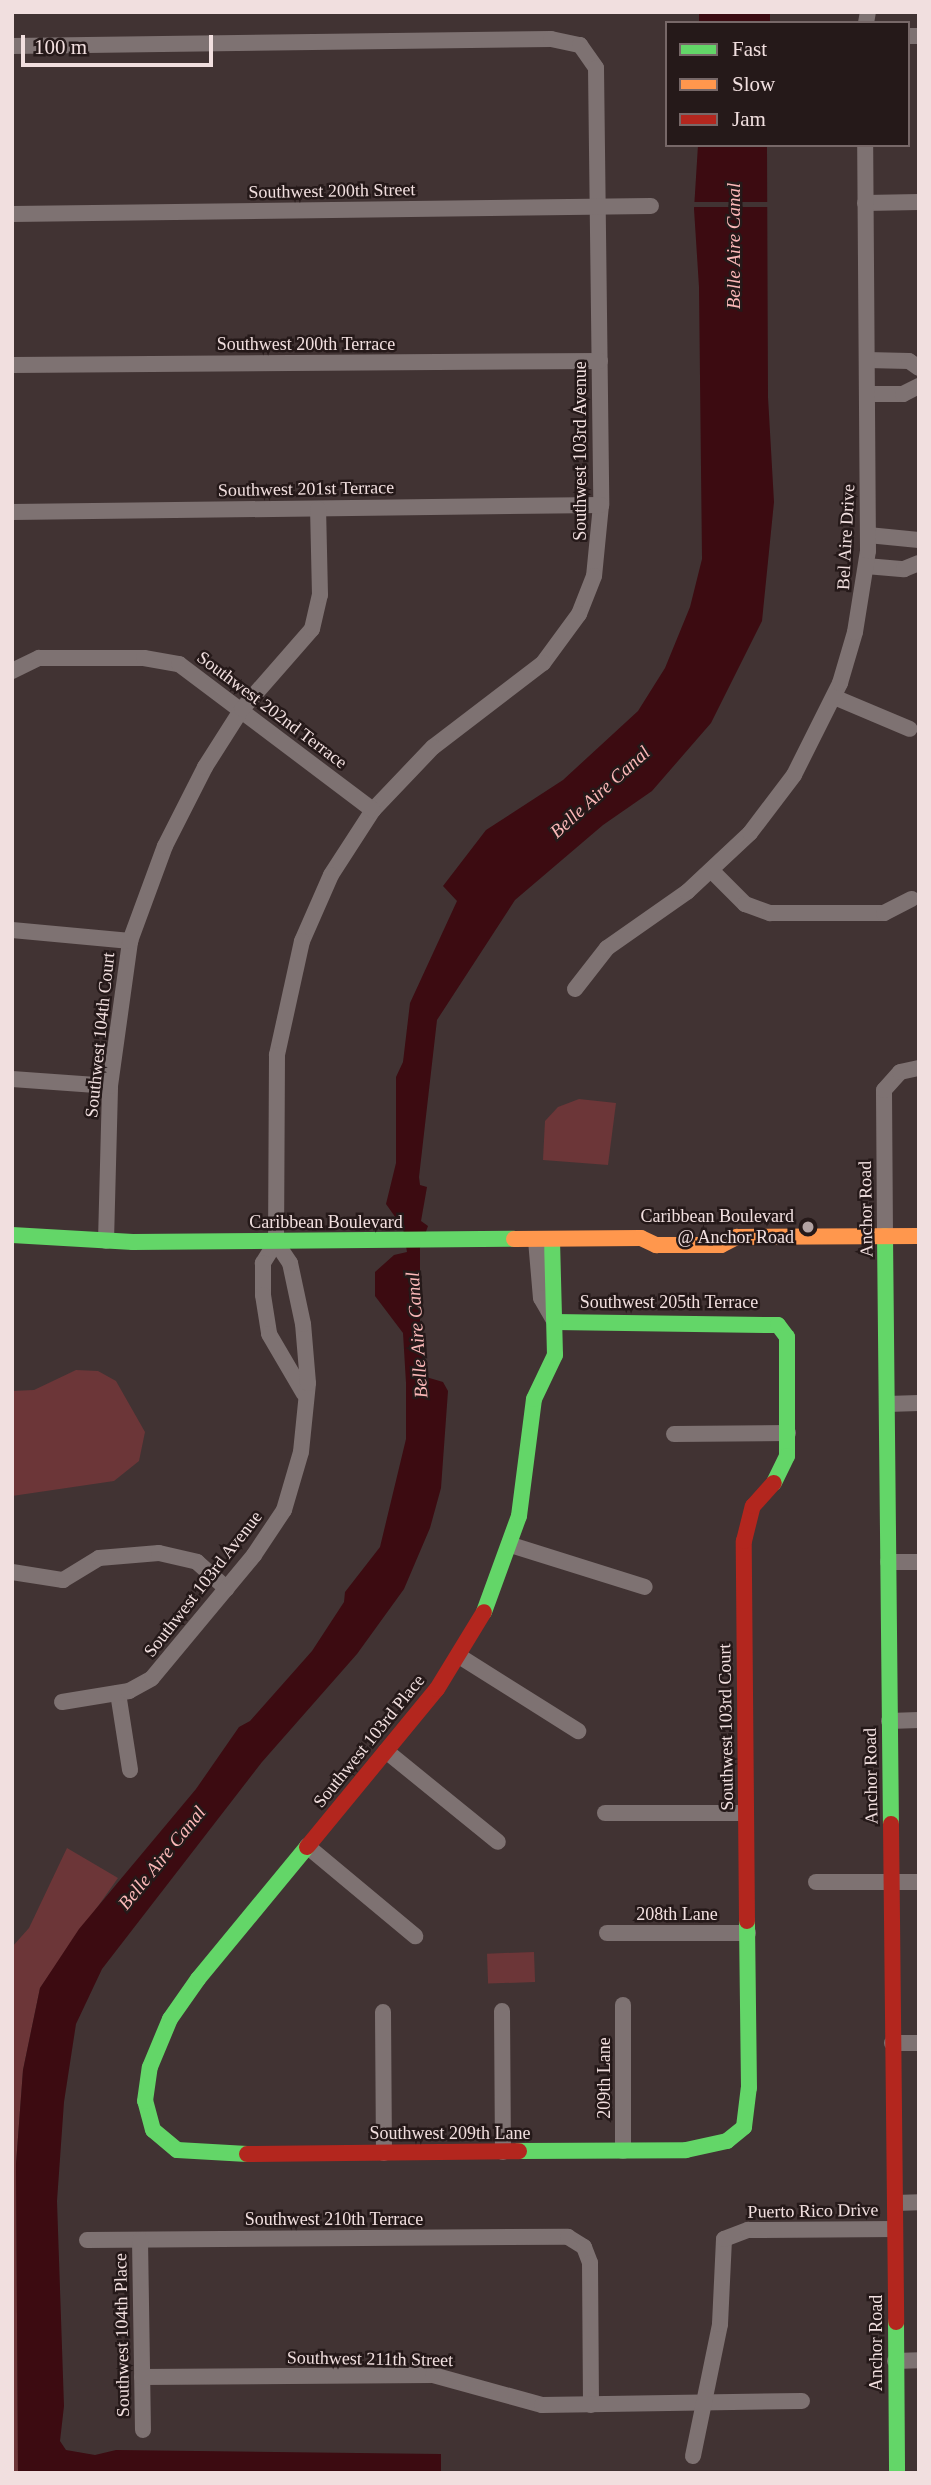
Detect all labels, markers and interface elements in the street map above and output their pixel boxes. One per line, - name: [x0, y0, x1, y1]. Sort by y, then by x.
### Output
- scale bar: [24, 21, 217, 65]
- legend: [665, 21, 910, 147]
- text: 100 m: [34, 35, 87, 59]
- text: Fast: [732, 37, 767, 61]
- text: Slow: [732, 72, 775, 96]
- text: Jam: [732, 107, 766, 131]
- street label: Southwest 200th Street: [248, 179, 416, 203]
- water label: Belle Aire Canal: [723, 183, 745, 309]
- street label: Southwest 200th Terrace: [217, 333, 395, 355]
- street label: Southwest 103rd Avenue: [569, 361, 591, 541]
- street label: Southwest 201st Terrace: [217, 477, 395, 501]
- street label: Bel Aire Drive: [832, 483, 860, 591]
- street label: Southwest 202nd Terrace: [193, 646, 351, 774]
- water label: Belle Aire Canal: [545, 741, 655, 843]
- street label: Southwest 104th Court: [81, 951, 119, 1119]
- street label: Anchor Road: [854, 1161, 878, 1257]
- place label: Caribbean Boulevard @ Anchor Road: [641, 1206, 794, 1248]
- street label: Caribbean Boulevard: [249, 1211, 403, 1233]
- marker: Caribbean Boulevard @ Anchor Road: [800, 1219, 816, 1235]
- water label: Belle Aire Canal: [401, 1271, 433, 1399]
- street label: Southwest 205th Terrace: [580, 1291, 758, 1313]
- street label: Southwest 103rd Avenue: [139, 1506, 267, 1662]
- street label: Southwest 103rd Court: [714, 1643, 738, 1811]
- street label: Southwest 103rd Place: [309, 1670, 429, 1812]
- street label: Anchor Road: [859, 1728, 883, 1824]
- water label: Belle Aire Canal: [113, 1801, 211, 1915]
- street label: 208th Lane: [636, 1903, 718, 1925]
- street label: 209th Lane: [593, 2037, 615, 2119]
- street label: Southwest 209th Lane: [370, 2122, 530, 2144]
- street label: Puerto Rico Drive: [747, 2199, 879, 2223]
- street label: Southwest 210th Terrace: [245, 2208, 423, 2230]
- street label: Southwest 104th Place: [110, 2253, 134, 2417]
- street label: Anchor Road: [865, 2295, 887, 2391]
- street label: Southwest 211th Street: [287, 2347, 453, 2371]

